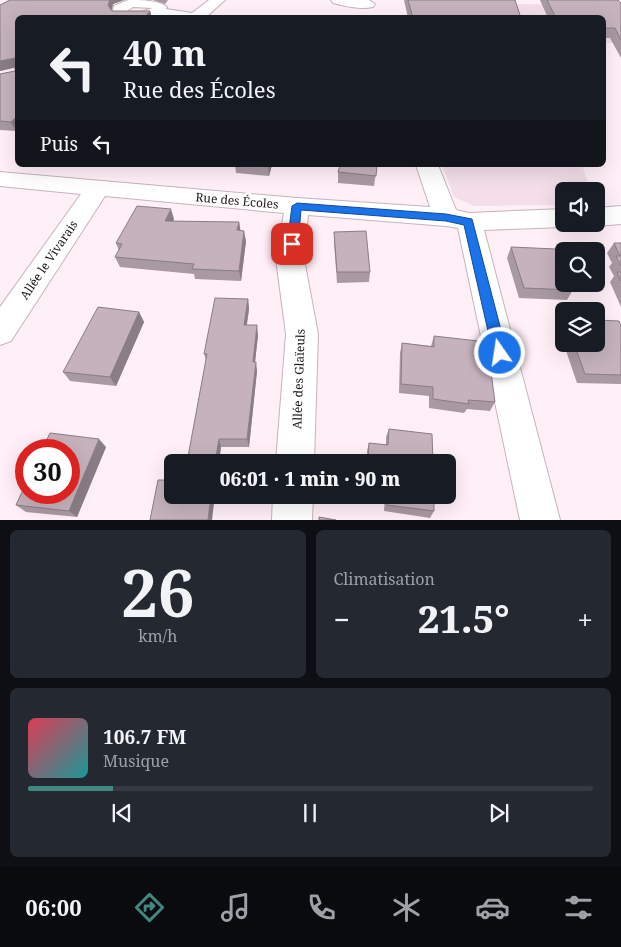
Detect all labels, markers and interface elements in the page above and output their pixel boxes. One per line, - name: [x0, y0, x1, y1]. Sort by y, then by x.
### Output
- text: 40 m: [123, 29, 206, 76]
- icon: left: [40, 35, 105, 100]
- text: Rue des Écoles: [123, 74, 276, 104]
- icon: left: [88, 130, 116, 158]
- text: Puis: [40, 131, 78, 157]
- map controls: [555, 182, 605, 352]
- button: sound: [555, 182, 605, 232]
- street label: Rue des Écoles: [195, 188, 279, 213]
- street label: Allée le Vivarais: [16, 217, 81, 303]
- pin: [271, 223, 313, 265]
- icon: arrive: [278, 230, 306, 258]
- button: search: [555, 242, 605, 292]
- button: layers: [555, 302, 605, 352]
- position arrow: [473, 326, 525, 378]
- street label: Allée des Glaïeuls: [288, 329, 309, 429]
- speed limit sign: 30: [15, 439, 80, 504]
- text: 06:01 · 1 min · 90 m: [220, 466, 400, 492]
- text: 26: [121, 548, 194, 636]
- text: Climatisation: [334, 568, 435, 590]
- text: 21.5°: [418, 592, 509, 644]
- text: −: [334, 600, 350, 638]
- text: +: [577, 600, 593, 638]
- text: km/h: [138, 625, 177, 647]
- text: 106.7 FM: [103, 724, 186, 750]
- text: Musique: [103, 750, 169, 772]
- icon: previous: [108, 799, 136, 827]
- icon: pause: [296, 799, 324, 827]
- icon: next: [485, 799, 513, 827]
- icon: directions: [132, 890, 167, 925]
- icon: music: [218, 890, 253, 925]
- icon: phone: [304, 890, 339, 925]
- icon: climate: [389, 890, 424, 925]
- icon: car: [475, 890, 510, 925]
- icon: filters: [561, 890, 596, 925]
- text: 06:00: [25, 892, 82, 922]

